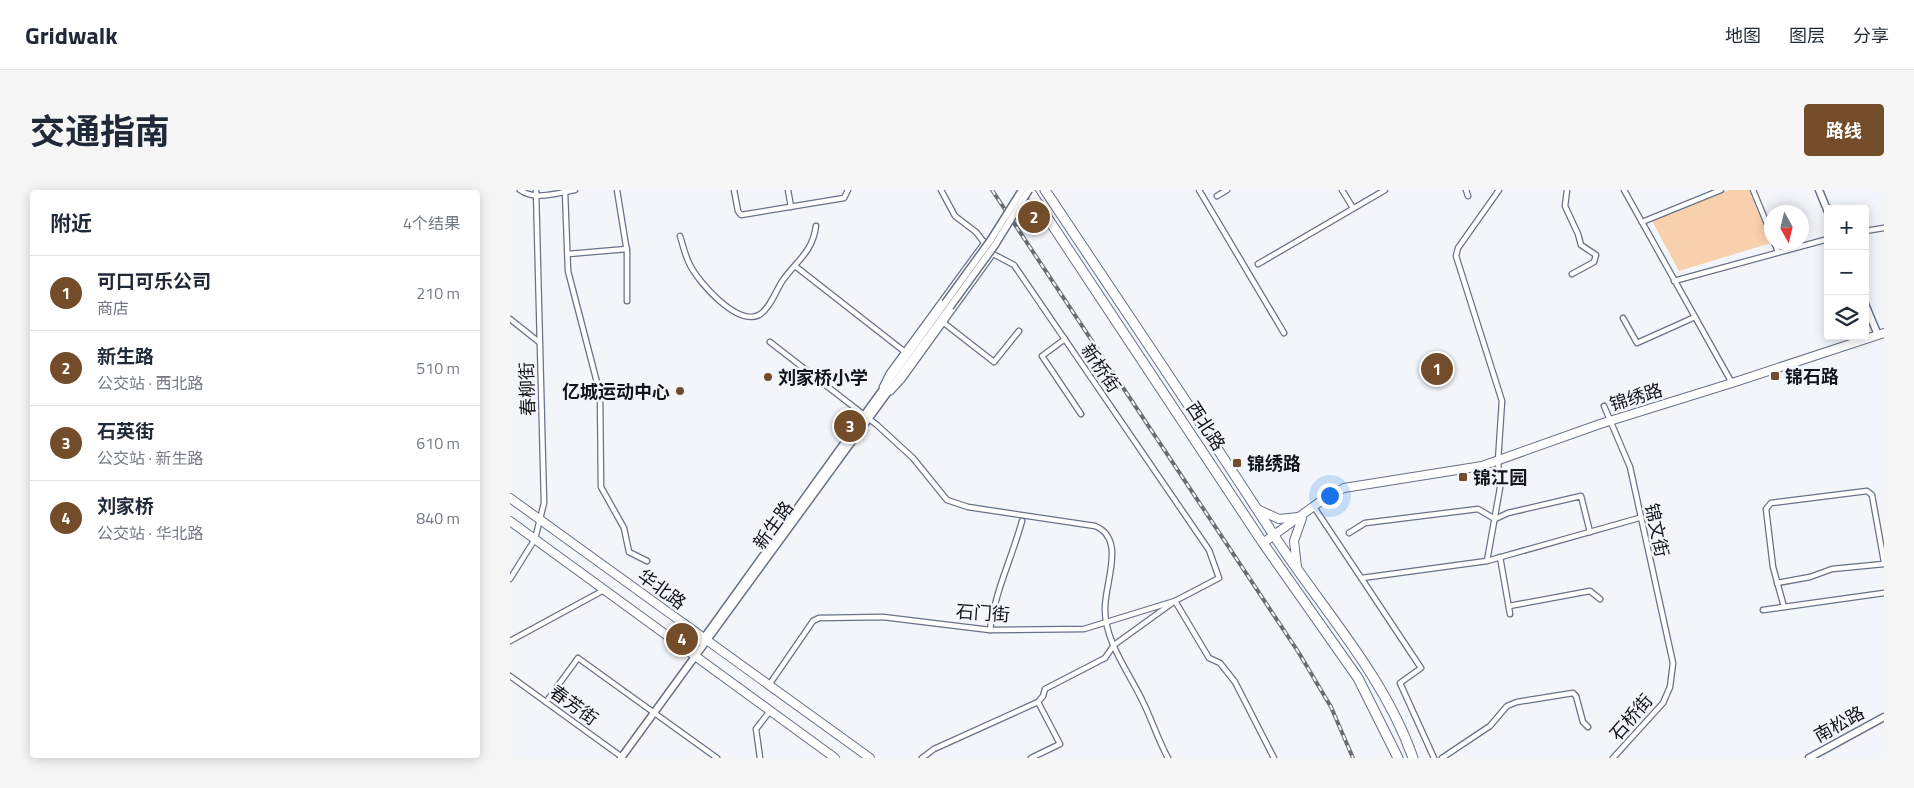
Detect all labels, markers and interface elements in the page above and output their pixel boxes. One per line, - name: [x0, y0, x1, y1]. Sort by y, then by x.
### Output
- text: Gridwalk: [25, 17, 118, 53]
- text: 地图: [1725, 22, 1761, 49]
- text: 图层: [1789, 22, 1825, 49]
- text: 分享: [1853, 22, 1889, 49]
- text: 交通指南: [30, 104, 170, 158]
- button: 路线: [1804, 104, 1884, 156]
- pin: 2: [1018, 198, 1050, 236]
- north arrow: [1764, 205, 1809, 250]
- map controls: [1824, 205, 1869, 340]
- button: +: [1824, 205, 1869, 250]
- text: 附近: [50, 207, 92, 239]
- text: 4个结果: [403, 211, 460, 235]
- button: −: [1824, 250, 1869, 295]
- text: 可口可乐公司: [97, 266, 211, 295]
- text: 1: [62, 281, 70, 305]
- text: 210 m: [416, 281, 460, 305]
- button: layers: [1824, 295, 1869, 340]
- text: 商店: [97, 296, 129, 320]
- street label: 新桥街: [1075, 338, 1127, 398]
- text: 新生路: [97, 341, 154, 370]
- pin: 1: [1421, 350, 1453, 388]
- text: 2: [62, 356, 70, 380]
- text: 510 m: [416, 356, 460, 380]
- street label: 春柳街: [513, 362, 541, 416]
- place label: 锦石路: [1785, 363, 1839, 390]
- place label: 刘家桥小学: [778, 364, 868, 391]
- marker: 锦石路: [1769, 370, 1781, 382]
- text: 公交站 · 西北路: [97, 371, 204, 395]
- marker: 刘家桥小学: [762, 371, 774, 383]
- street label: 锦绣路: [1606, 376, 1666, 418]
- place label: 亿城运动中心: [562, 378, 670, 405]
- marker: 亿城运动中心: [674, 385, 686, 397]
- street label: 西北路: [1180, 396, 1232, 456]
- pin: 3: [834, 407, 866, 445]
- text: 石英街: [97, 416, 154, 445]
- text: 3: [62, 431, 70, 455]
- text: 610 m: [416, 431, 460, 455]
- text: 公交站 · 新生路: [97, 446, 204, 470]
- place label: 锦绣路: [1247, 450, 1301, 477]
- marker: 锦绣路: [1231, 457, 1243, 469]
- place label: 锦江园: [1473, 464, 1527, 491]
- marker: 锦江园: [1457, 471, 1469, 483]
- your location: [1317, 483, 1343, 509]
- text: 刘家桥: [97, 491, 154, 520]
- street label: 新生路: [746, 495, 800, 555]
- street label: 锦文街: [1638, 501, 1676, 559]
- text: 4: [62, 506, 70, 530]
- text: 840 m: [416, 506, 460, 530]
- text: 公交站 · 华北路: [97, 521, 204, 545]
- street label: 华北路: [632, 562, 692, 616]
- street label: 石门街: [955, 598, 1011, 628]
- pin: 4: [666, 620, 698, 658]
- street label: 春芳街: [544, 678, 604, 732]
- street label: 石桥街: [1603, 688, 1659, 746]
- street label: 南松路: [1809, 699, 1869, 749]

